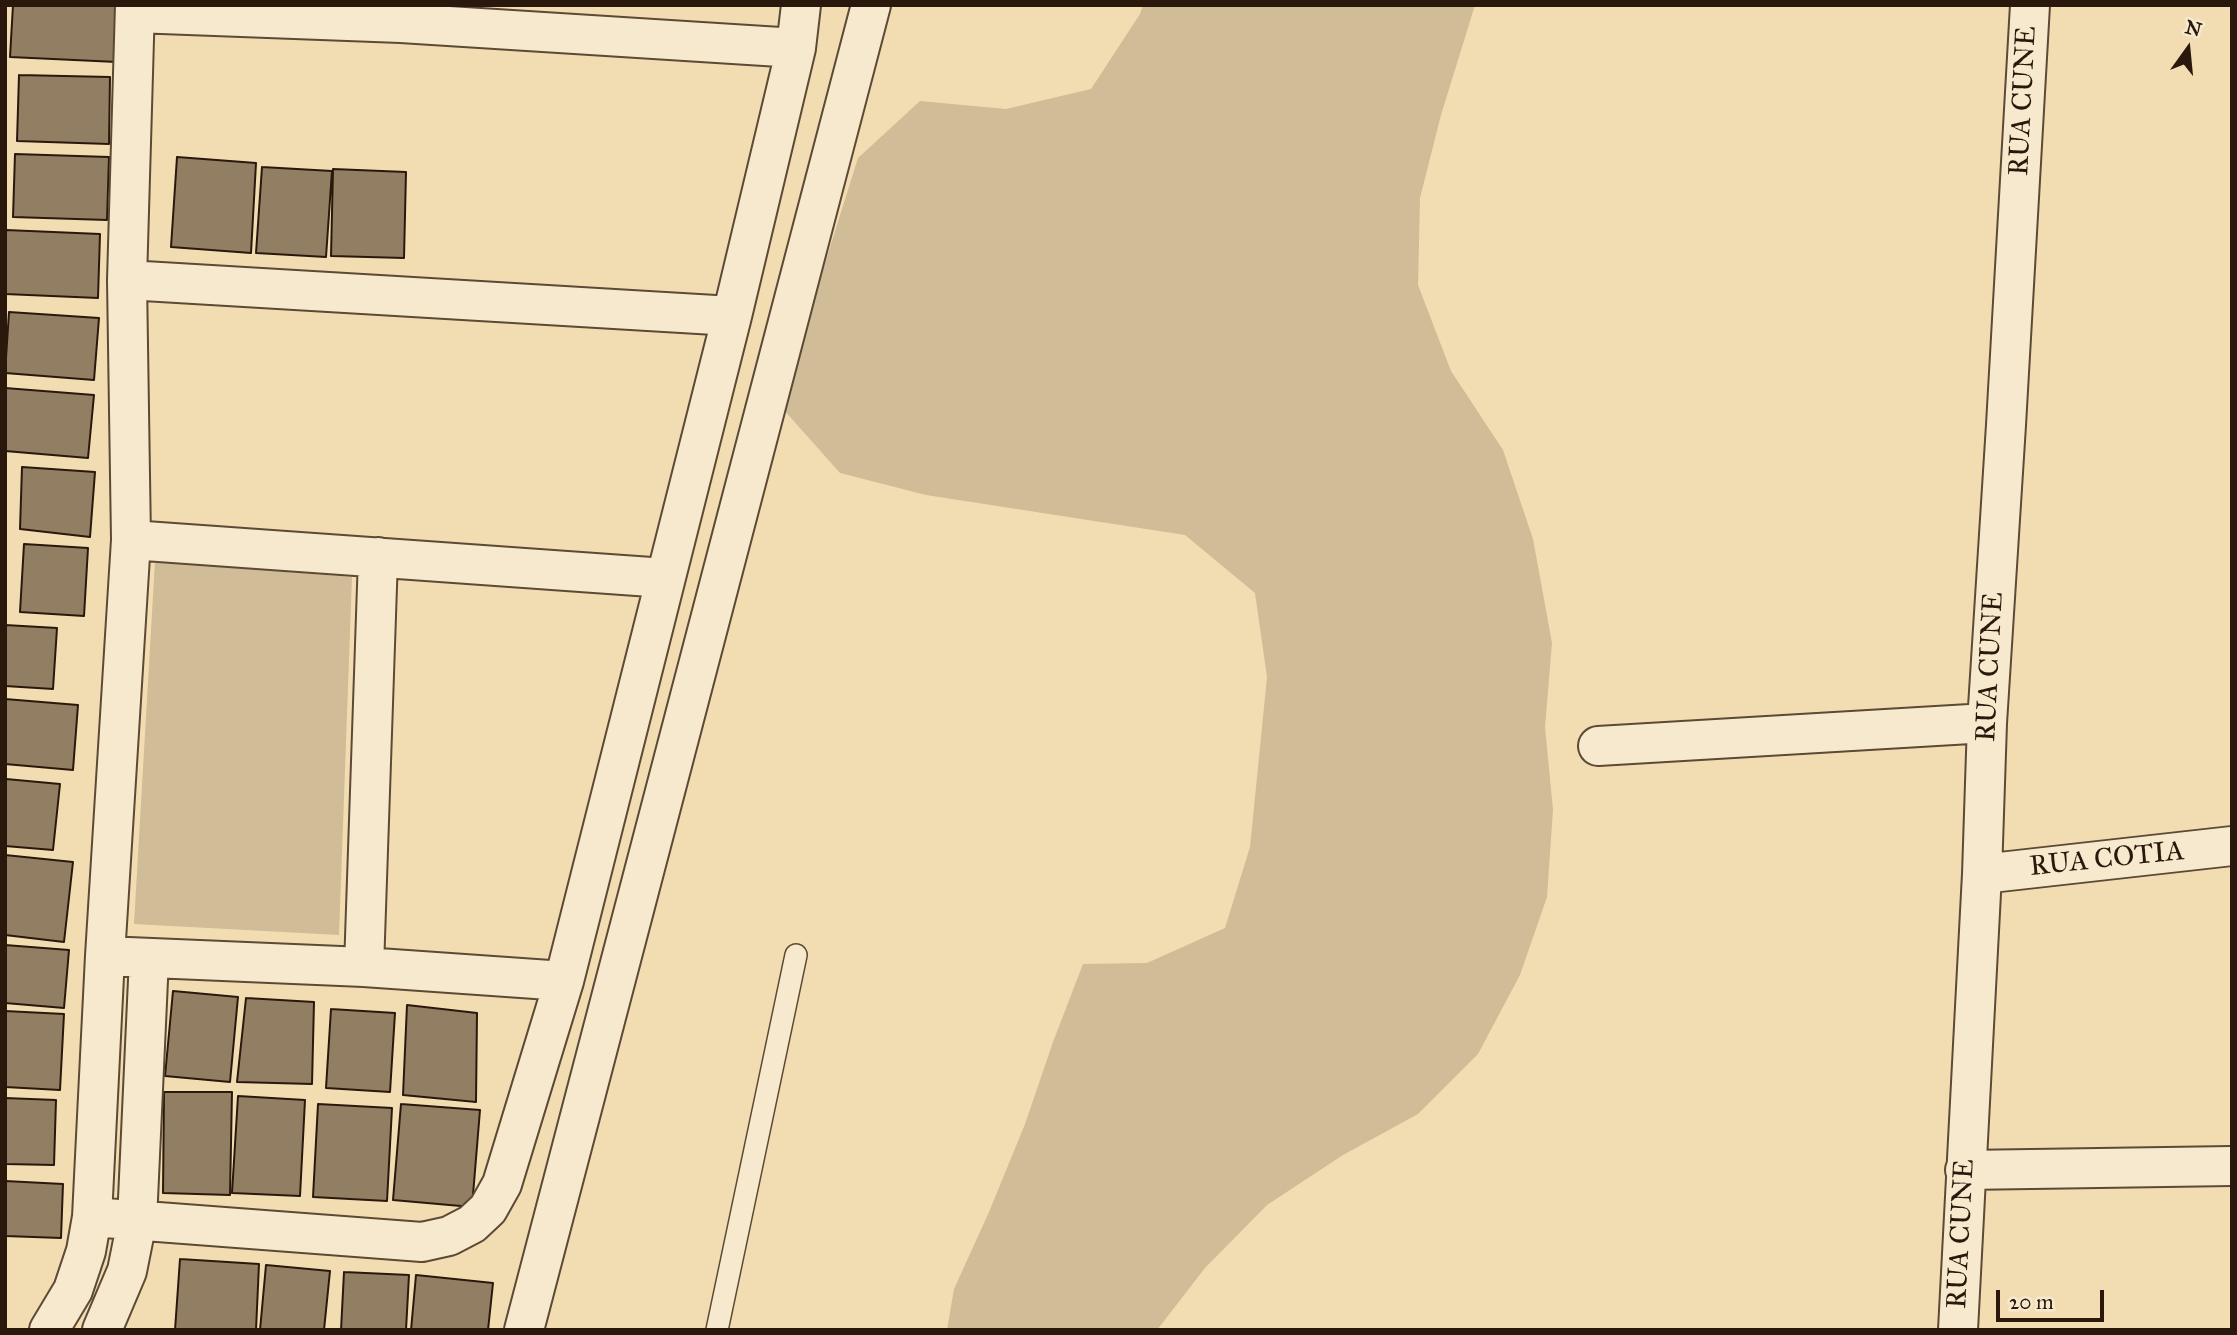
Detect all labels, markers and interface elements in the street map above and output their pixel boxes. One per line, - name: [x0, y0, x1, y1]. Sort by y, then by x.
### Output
- north arrow: [2153, 14, 2223, 84]
- text: N: [2183, 15, 2204, 41]
- street label: RUA CUNE: [2003, 25, 2045, 177]
- street label: RUA CUNE: [1970, 591, 2012, 743]
- street label: RUA COTIA: [2028, 835, 2186, 885]
- street label: RUA CUNE: [1941, 1158, 1983, 1310]
- scale bar: [1999, 1276, 2108, 1320]
- text: 20 m: [2009, 1289, 2054, 1315]

